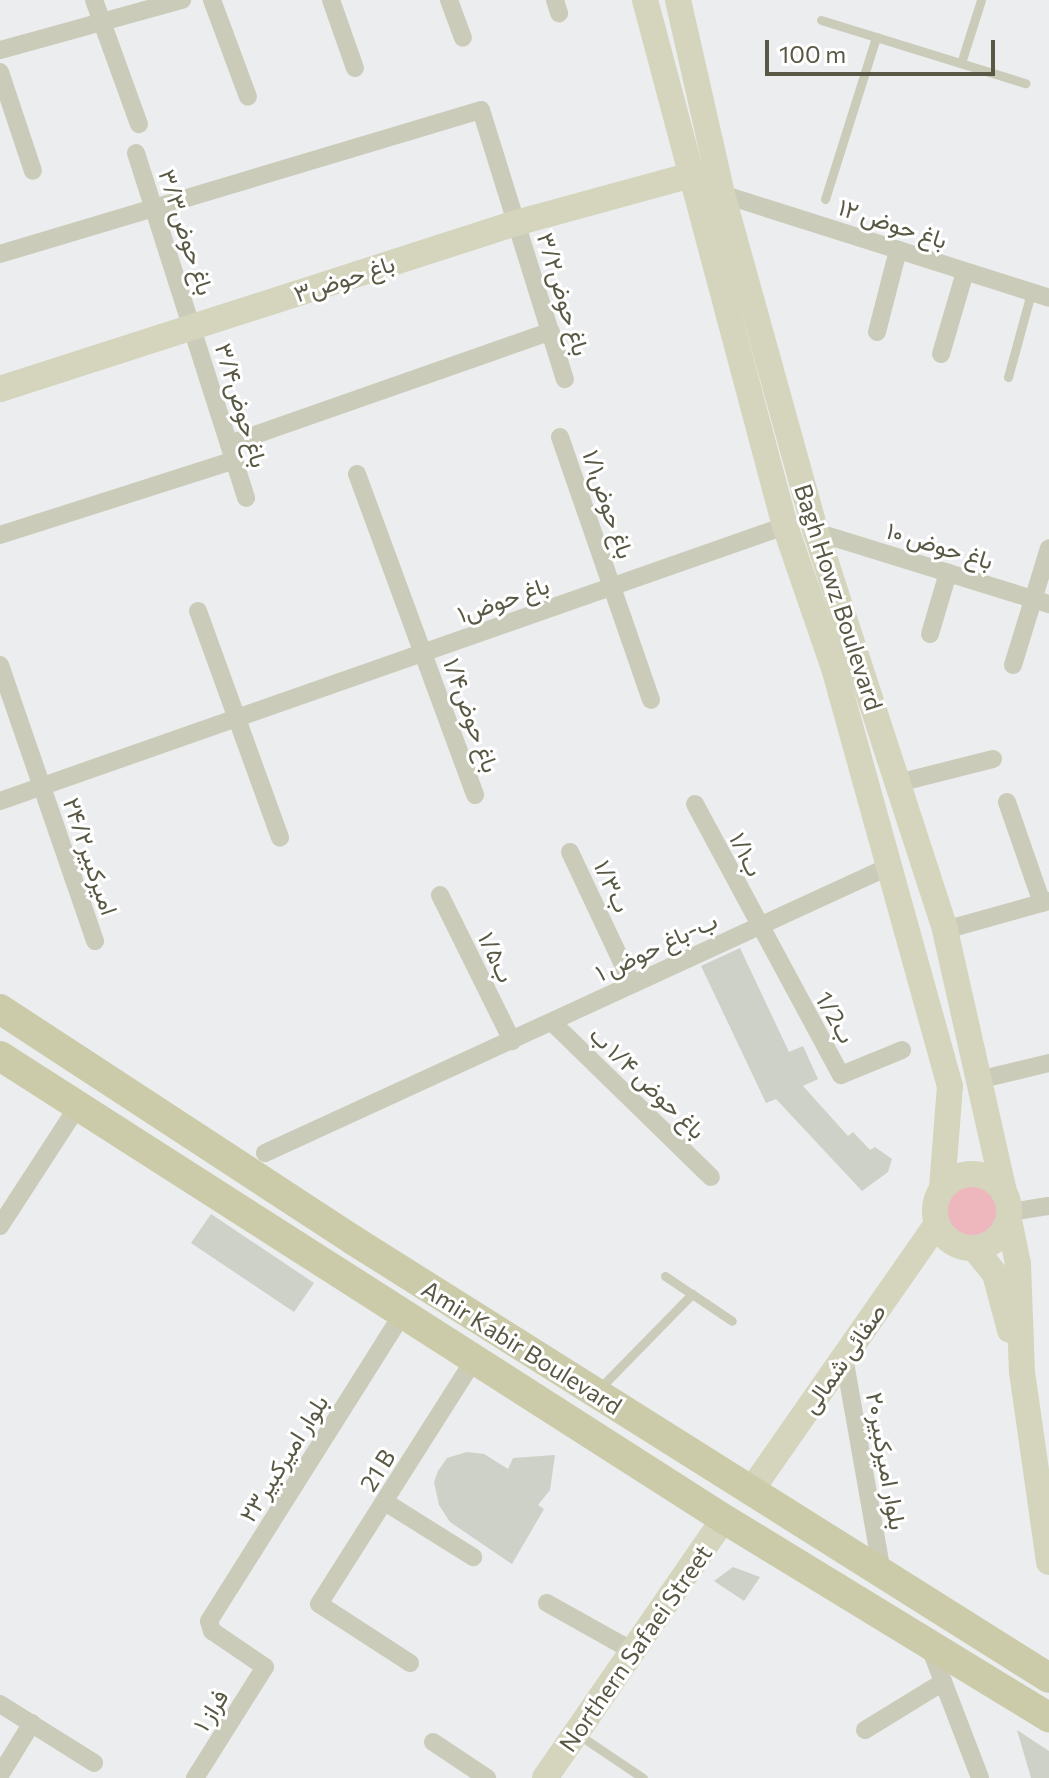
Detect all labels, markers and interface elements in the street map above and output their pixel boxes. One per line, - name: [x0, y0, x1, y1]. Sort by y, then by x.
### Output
- scale bar: [769, 24, 999, 74]
- text: 100 m: [779, 39, 846, 68]
- street label: باغ حوض۳/۳: [153, 165, 221, 299]
- street label: ۱۲ باغ حوض: [835, 192, 951, 254]
- street label: باغ حوض۳/۲: [532, 229, 596, 359]
- street label: باغ حوض۳: [290, 248, 398, 308]
- street label: باغ حوض۳/۴: [209, 339, 275, 471]
- street label: باغ حوض۱/۱: [577, 446, 641, 562]
- street label: Bagh Howz Boulevard: [789, 480, 889, 714]
- street label: ۱۰ باغ حوض: [883, 515, 997, 575]
- street label: باغ حوض۱: [453, 570, 553, 628]
- street label: باغ حوض۱/۴: [438, 654, 506, 776]
- street label: امیرکبیر۲۴/۲: [57, 794, 125, 918]
- street label: ب۱/۱: [724, 827, 770, 881]
- street label: ب۱/۳: [588, 855, 638, 917]
- street label: ۱ ب-باغ حوض: [591, 905, 721, 987]
- street label: ب۱/۵: [472, 927, 522, 987]
- street label: 1/2ب: [810, 986, 862, 1048]
- street label: باغ حوض ۱/۴ ب: [584, 1020, 712, 1144]
- street label: Amir Kabir Boulevard: [417, 1274, 627, 1420]
- street label: صفائی شمالی: [795, 1298, 891, 1418]
- street label: ۲۳بلوار امیرکبیر: [232, 1389, 334, 1527]
- street label: بلوار امیرکبیر۲۰: [861, 1390, 913, 1532]
- street label: 21 B: [353, 1444, 401, 1496]
- street label: Northern Safaei Street: [553, 1539, 717, 1757]
- street label: فراز ۱: [186, 1684, 234, 1736]

